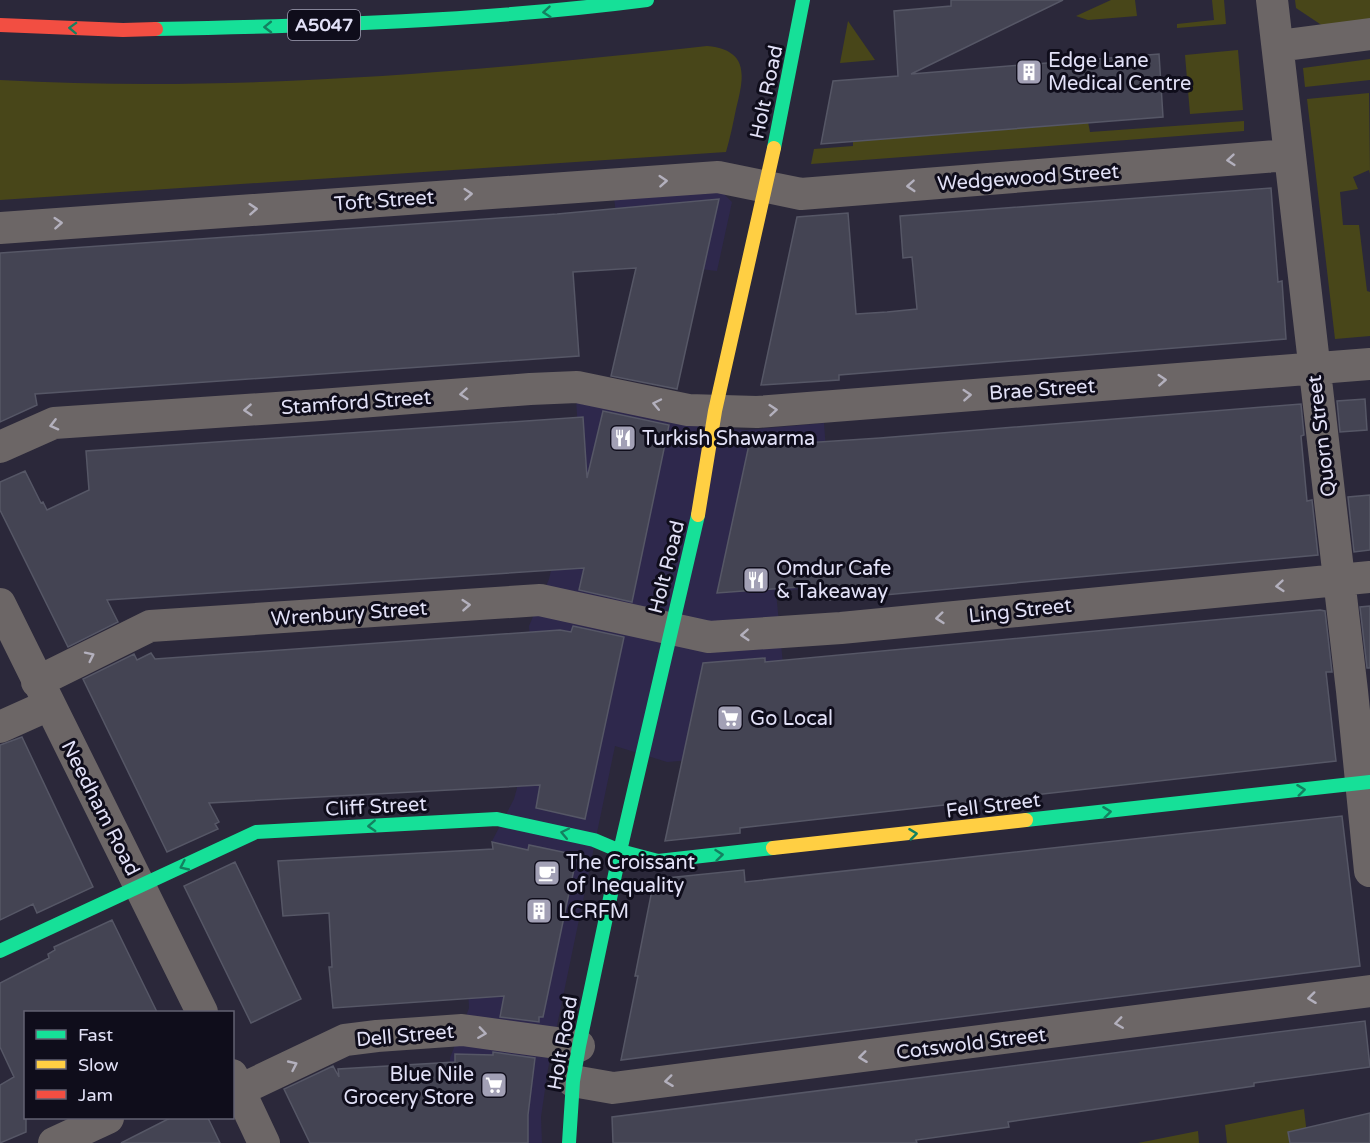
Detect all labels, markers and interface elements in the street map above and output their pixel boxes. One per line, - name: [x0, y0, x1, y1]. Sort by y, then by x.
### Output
- one-way arrow: [542, 5, 551, 18]
- road number: A5047: [288, 10, 360, 40]
- one-way arrow: [264, 21, 273, 34]
- one-way arrow: [69, 22, 78, 35]
- street label: Holt Road: [745, 43, 789, 141]
- place label: Edge Lane Medical Centre: [1048, 49, 1191, 96]
- building icon: Edge Lane Medical Centre: [1014, 57, 1044, 87]
- one-way arrow: [1227, 153, 1236, 166]
- street label: Wedgewood Street: [936, 160, 1120, 196]
- one-way arrow: [658, 174, 667, 187]
- one-way arrow: [907, 179, 916, 192]
- street label: Toft Street: [333, 186, 435, 216]
- one-way arrow: [464, 187, 473, 200]
- one-way arrow: [248, 203, 257, 216]
- one-way arrow: [54, 217, 63, 230]
- one-way arrow: [1157, 373, 1166, 386]
- street label: Quorn Street: [1303, 373, 1341, 498]
- street label: Brae Street: [988, 374, 1096, 406]
- street label: Stamford Street: [280, 386, 432, 420]
- one-way arrow: [459, 387, 468, 400]
- one-way arrow: [963, 389, 972, 402]
- one-way arrow: [652, 398, 662, 411]
- one-way arrow: [244, 403, 253, 416]
- one-way arrow: [769, 404, 778, 417]
- one-way arrow: [49, 417, 59, 430]
- restaurant icon: Turkish Shawarma: [608, 423, 638, 453]
- place label: Turkish Shawarma: [642, 427, 815, 451]
- street label: Holt Road: [644, 518, 690, 616]
- place label: Omdur Cafe & Takeaway: [776, 557, 891, 604]
- restaurant icon: Omdur Cafe & Takeaway: [741, 565, 771, 595]
- one-way arrow: [1276, 579, 1285, 592]
- street label: Ling Street: [967, 594, 1073, 628]
- street label: Wrenbury Street: [270, 597, 428, 631]
- one-way arrow: [462, 599, 471, 612]
- one-way arrow: [935, 611, 944, 624]
- one-way arrow: [741, 628, 750, 641]
- one-way arrow: [83, 651, 94, 663]
- supermarket icon: Go Local: [715, 703, 745, 733]
- place label: Go Local: [750, 707, 833, 731]
- street label: Needham Road: [56, 737, 144, 880]
- one-way arrow: [1296, 784, 1305, 796]
- street label: Fell Street: [945, 788, 1042, 824]
- street label: Cliff Street: [325, 792, 428, 822]
- one-way arrow: [1102, 806, 1111, 819]
- one-way arrow: [367, 819, 376, 832]
- one-way arrow: [560, 828, 570, 841]
- one-way arrow: [908, 828, 918, 841]
- one-way arrow: [715, 849, 724, 862]
- place label: The Croissant of Inequality: [566, 851, 695, 898]
- one-way arrow: [180, 858, 191, 870]
- cafe icon: The Croissant of Inequality: [532, 858, 562, 888]
- building icon: LCRFM: [524, 896, 554, 926]
- place label: LCRFM: [558, 900, 629, 924]
- one-way arrow: [1307, 991, 1317, 1004]
- street label: Holt Road: [543, 994, 583, 1092]
- legend: [24, 1011, 234, 1119]
- one-way arrow: [1114, 1017, 1123, 1029]
- street label: Dell Street: [355, 1020, 455, 1052]
- street label: Cotswold Street: [895, 1023, 1048, 1065]
- text: Fast: [78, 1024, 113, 1046]
- one-way arrow: [477, 1026, 486, 1038]
- one-way arrow: [858, 1050, 867, 1062]
- text: Slow: [78, 1054, 119, 1076]
- one-way arrow: [287, 1060, 298, 1072]
- place label: Blue Nile Grocery Store: [344, 1063, 474, 1110]
- supermarket icon: Blue Nile Grocery Store: [479, 1070, 509, 1100]
- one-way arrow: [665, 1074, 674, 1087]
- text: Jam: [78, 1084, 113, 1106]

